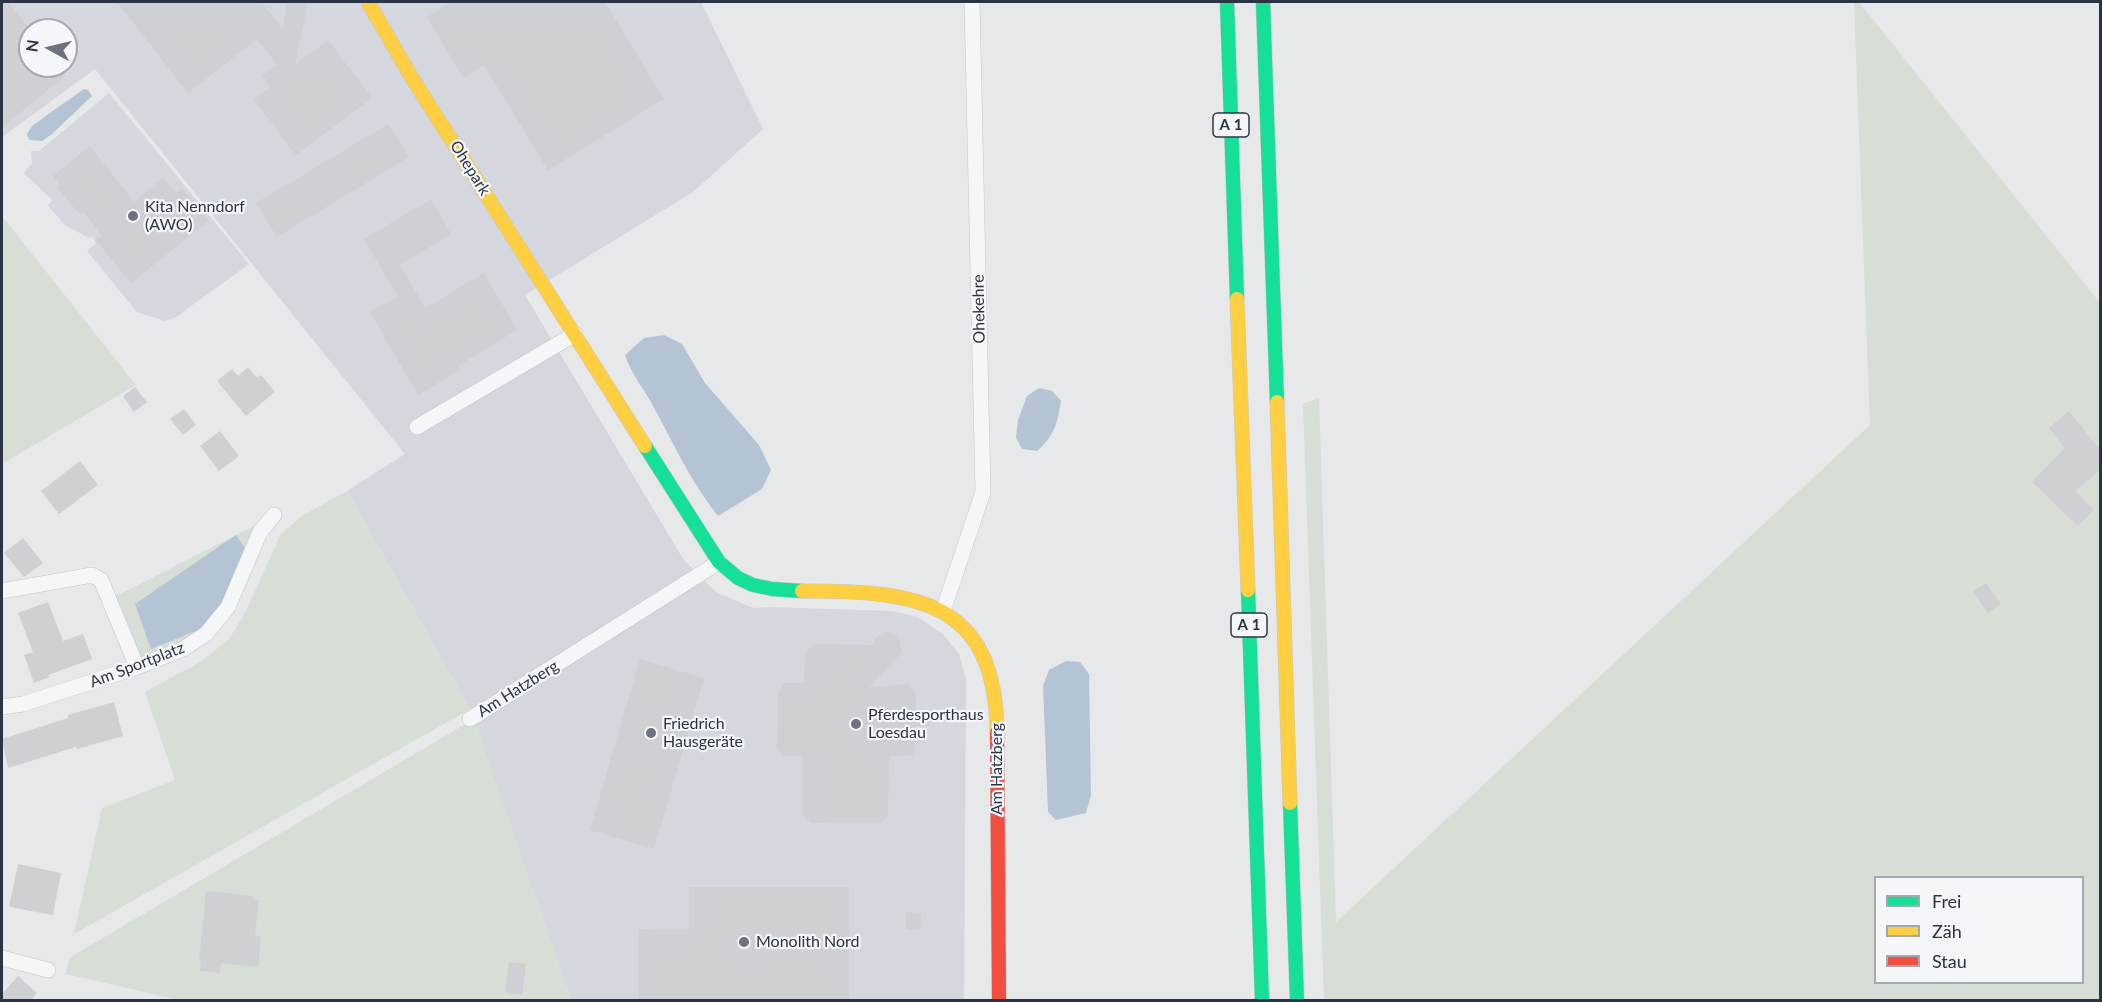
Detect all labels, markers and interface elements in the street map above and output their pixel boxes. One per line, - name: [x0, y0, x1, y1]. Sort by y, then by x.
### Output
- north arrow: [18, 18, 78, 78]
- text: N: [21, 38, 42, 53]
- road number: A 1: [1213, 113, 1249, 137]
- street label: Ohepark: [446, 137, 494, 199]
- place label: Kita Nenndorf (AWO): [145, 197, 245, 235]
- marker: Kita Nenndorf (AWO): [126, 209, 140, 223]
- street label: Ohekehre: [969, 274, 989, 344]
- road number: A 1: [1231, 613, 1267, 637]
- street label: Am Sportplatz: [87, 638, 187, 692]
- street label: Am Hatzberg: [474, 656, 562, 722]
- place label: Pferdesporthaus Loesdau: [868, 705, 984, 743]
- place label: Friedrich Hausgeräte: [663, 714, 743, 752]
- marker: Pferdesporthaus Loesdau: [849, 717, 863, 731]
- street label: Am Hatzberg: [987, 723, 1007, 815]
- marker: Friedrich Hausgeräte: [644, 726, 658, 740]
- legend: [1874, 876, 2084, 984]
- text: Frei: [1932, 890, 1961, 912]
- text: Zäh: [1932, 920, 1962, 942]
- place label: Monolith Nord: [756, 932, 860, 952]
- marker: Monolith Nord: [737, 935, 751, 949]
- text: Stau: [1932, 950, 1967, 972]

